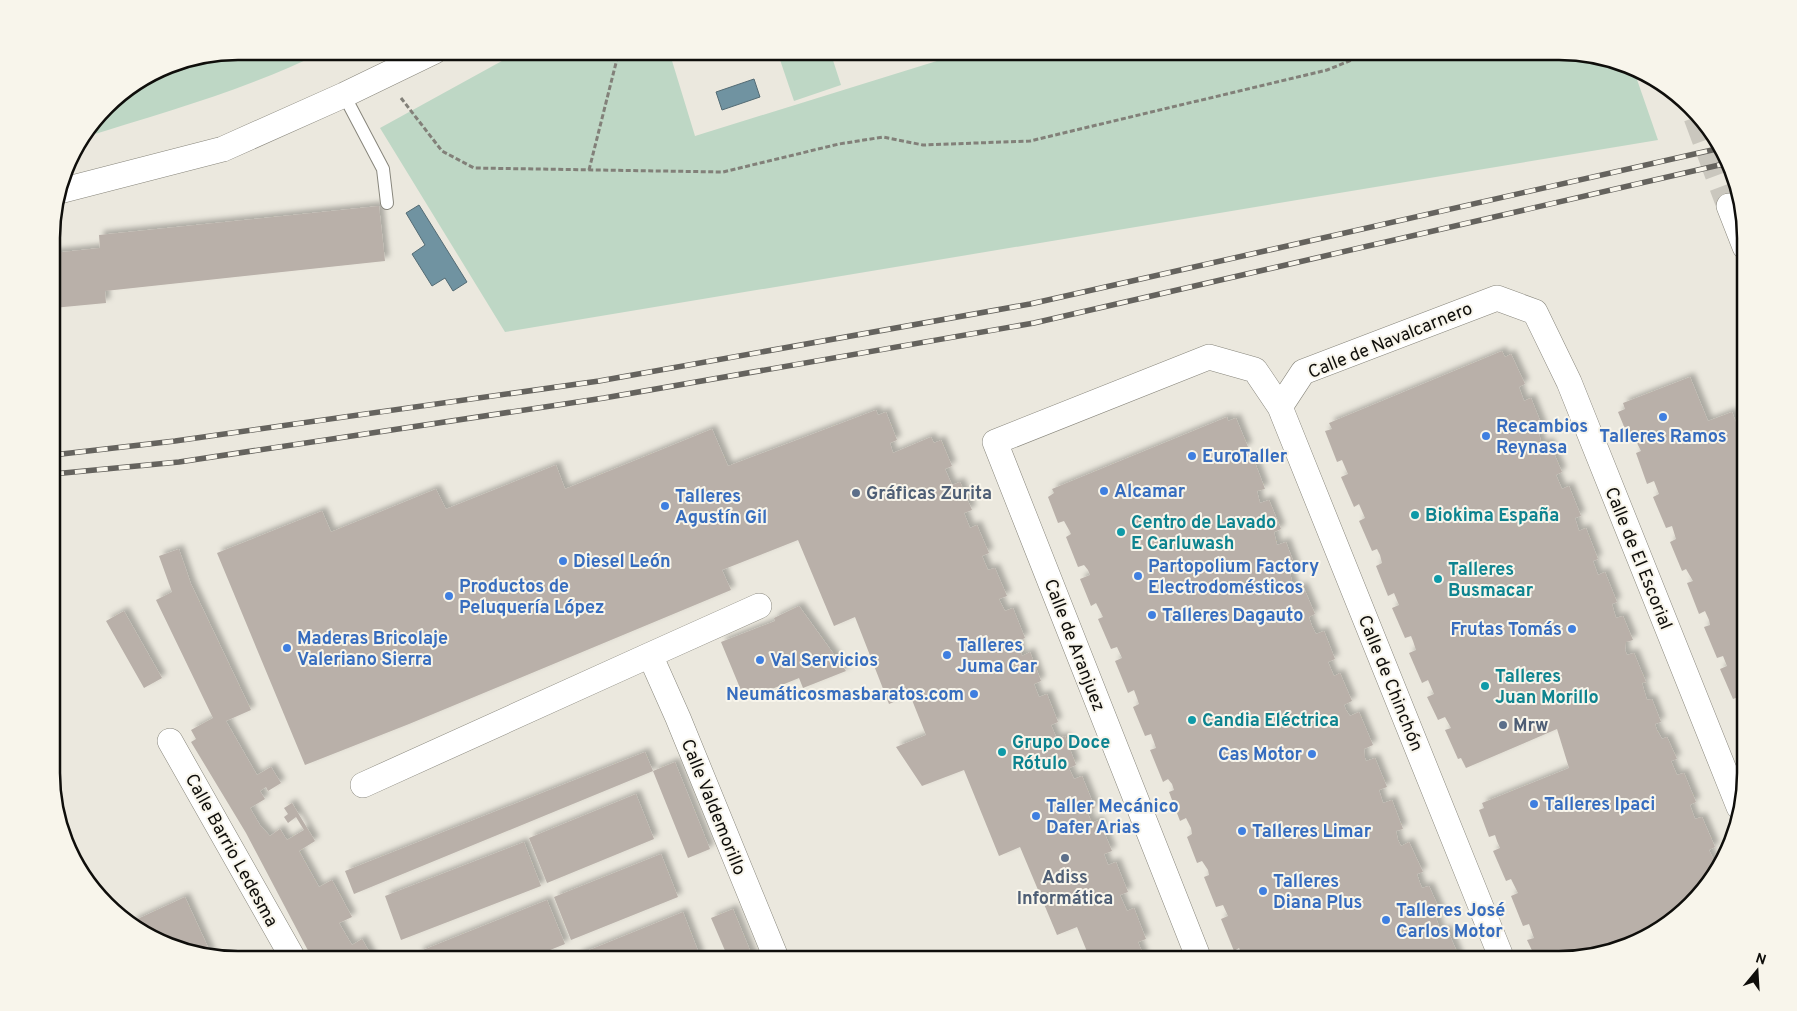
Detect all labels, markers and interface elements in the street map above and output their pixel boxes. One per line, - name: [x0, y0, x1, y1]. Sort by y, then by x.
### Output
- street label: Calle de Navalcarnero: [1305, 298, 1476, 385]
- marker: Talleres Ramos: [1657, 411, 1669, 423]
- place label: Recambios Reynasa: [1496, 416, 1588, 460]
- place label: Talleres Ramos: [1599, 426, 1727, 449]
- marker: Recambios Reynasa: [1480, 430, 1492, 442]
- place label: EuroTaller: [1202, 446, 1288, 469]
- marker: EuroTaller: [1186, 450, 1198, 462]
- place label: Alcamar: [1114, 481, 1186, 504]
- place label: Gráficas Zurita: [866, 483, 992, 506]
- street label: Calle de El Escorial: [1599, 484, 1677, 633]
- marker: Alcamar: [1098, 485, 1110, 497]
- place label: Talleres Agustín Gil: [675, 486, 767, 530]
- marker: Gráficas Zurita: [850, 487, 862, 499]
- marker: Talleres Agustín Gil: [659, 500, 671, 512]
- place label: Biokima España: [1425, 505, 1559, 528]
- marker: Biokima España: [1409, 509, 1421, 521]
- place label: Centro de Lavado E Carluwash: [1131, 512, 1276, 556]
- marker: Centro de Lavado E Carluwash: [1115, 526, 1127, 538]
- place label: Diesel León: [573, 551, 671, 574]
- marker: Diesel León: [557, 555, 569, 567]
- place label: Partopolium Factory Electrodomésticos: [1148, 556, 1319, 600]
- place label: Talleres Busmacar: [1448, 559, 1534, 603]
- marker: Partopolium Factory Electrodomésticos: [1132, 570, 1144, 582]
- marker: Talleres Busmacar: [1432, 573, 1444, 585]
- place label: Productos de Peluquería López: [459, 576, 605, 620]
- street label: Calle de Aranjuez: [1038, 576, 1109, 715]
- marker: Productos de Peluquería López: [443, 590, 455, 602]
- place label: Talleres Dagauto: [1162, 605, 1303, 628]
- marker: Talleres Dagauto: [1146, 609, 1158, 621]
- street label: Calle de Chinchón: [1352, 612, 1427, 755]
- place label: Frutas Tomás: [1451, 619, 1562, 642]
- marker: Frutas Tomás: [1566, 623, 1578, 635]
- place label: Maderas Bricolaje Valeriano Sierra: [297, 628, 448, 672]
- place label: Talleres Juma Car: [957, 635, 1038, 679]
- marker: Maderas Bricolaje Valeriano Sierra: [281, 642, 293, 654]
- marker: Talleres Juma Car: [941, 649, 953, 661]
- place label: Val Servicios: [770, 650, 878, 673]
- marker: Val Servicios: [754, 654, 766, 666]
- place label: Talleres Juan Morillo: [1495, 666, 1599, 710]
- marker: Talleres Juan Morillo: [1479, 680, 1491, 692]
- place label: Neumáticosmasbaratos.com: [726, 684, 964, 707]
- marker: Neumáticosmasbaratos.com: [968, 688, 980, 700]
- place label: Candia Eléctrica: [1202, 710, 1339, 733]
- marker: Candia Eléctrica: [1186, 714, 1198, 726]
- place label: Mrw: [1513, 715, 1549, 738]
- marker: Mrw: [1497, 719, 1509, 731]
- place label: Grupo Doce Rótulo: [1012, 732, 1110, 776]
- street label: Calle Valdemorillo: [675, 736, 750, 879]
- place label: Cas Motor: [1218, 744, 1303, 767]
- marker: Grupo Doce Rótulo: [996, 746, 1008, 758]
- marker: Cas Motor: [1306, 748, 1318, 760]
- street label: Calle Barrio Ledesma: [179, 770, 282, 931]
- place label: Talleres Ipaci: [1544, 794, 1655, 817]
- place label: Taller Mecánico Dafer Arias: [1046, 796, 1179, 840]
- marker: Talleres Ipaci: [1528, 798, 1540, 810]
- marker: Taller Mecánico Dafer Arias: [1030, 810, 1042, 822]
- place label: Talleres Limar: [1252, 821, 1372, 844]
- marker: Talleres Limar: [1236, 825, 1248, 837]
- marker: Adiss Informática: [1059, 852, 1071, 864]
- place label: Adiss Informática: [1017, 867, 1113, 911]
- place label: Talleres Diana Plus: [1273, 871, 1362, 915]
- marker: Talleres Diana Plus: [1257, 885, 1269, 897]
- place label: Talleres José Carlos Motor: [1396, 900, 1505, 944]
- marker: Talleres José Carlos Motor: [1380, 914, 1392, 926]
- north arrow: [1732, 946, 1782, 996]
- text: N: [1753, 950, 1768, 970]

